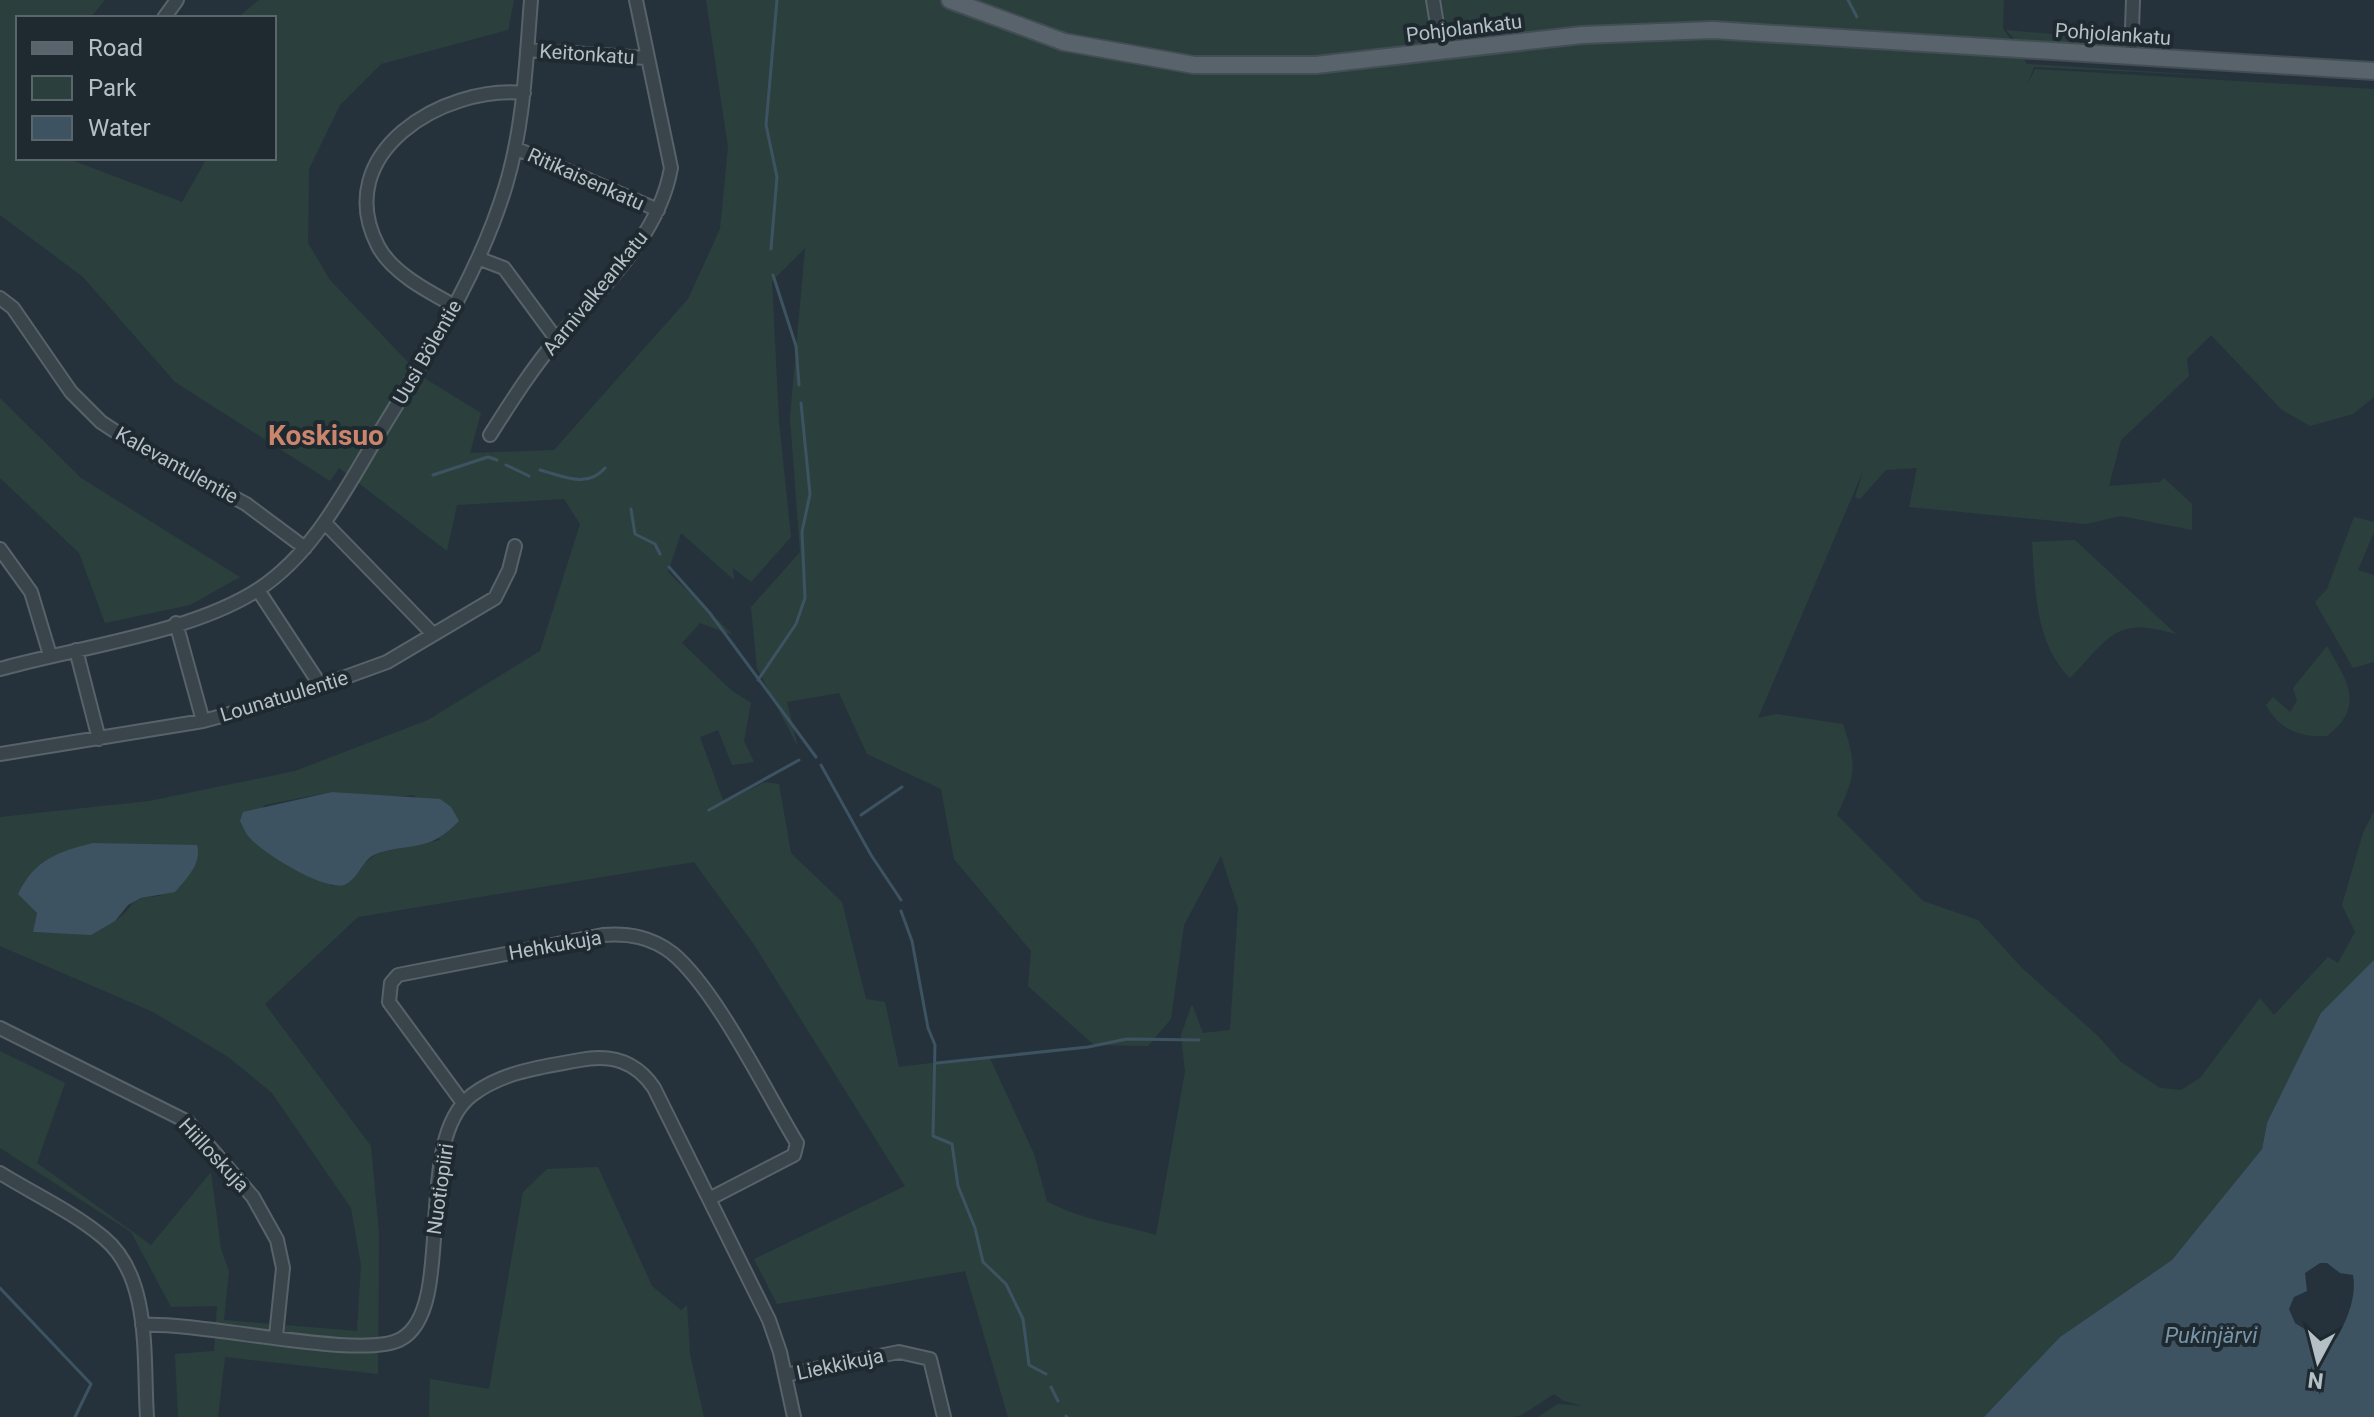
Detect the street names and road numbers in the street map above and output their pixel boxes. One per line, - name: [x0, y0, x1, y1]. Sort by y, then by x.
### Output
- street label: Pohjolankatu: [1405, 9, 1523, 47]
- street label: Pohjolankatu: [2054, 18, 2172, 50]
- street label: Keitonkatu: [539, 39, 635, 69]
- street label: Ritikaisenkatu: [524, 143, 648, 215]
- street label: Aarnivalkeankatu: [538, 226, 652, 360]
- street label: Uusi Bölentie: [387, 296, 467, 408]
- street label: Kalevantulentie: [112, 421, 242, 509]
- street label: Lounatuulentie: [217, 665, 351, 727]
- street label: Hehkukuja: [507, 925, 603, 965]
- street label: Hiilloskuja: [174, 1113, 254, 1197]
- street label: Nuotiopiiri: [422, 1142, 458, 1236]
- street label: Liekkikuja: [794, 1343, 886, 1385]

